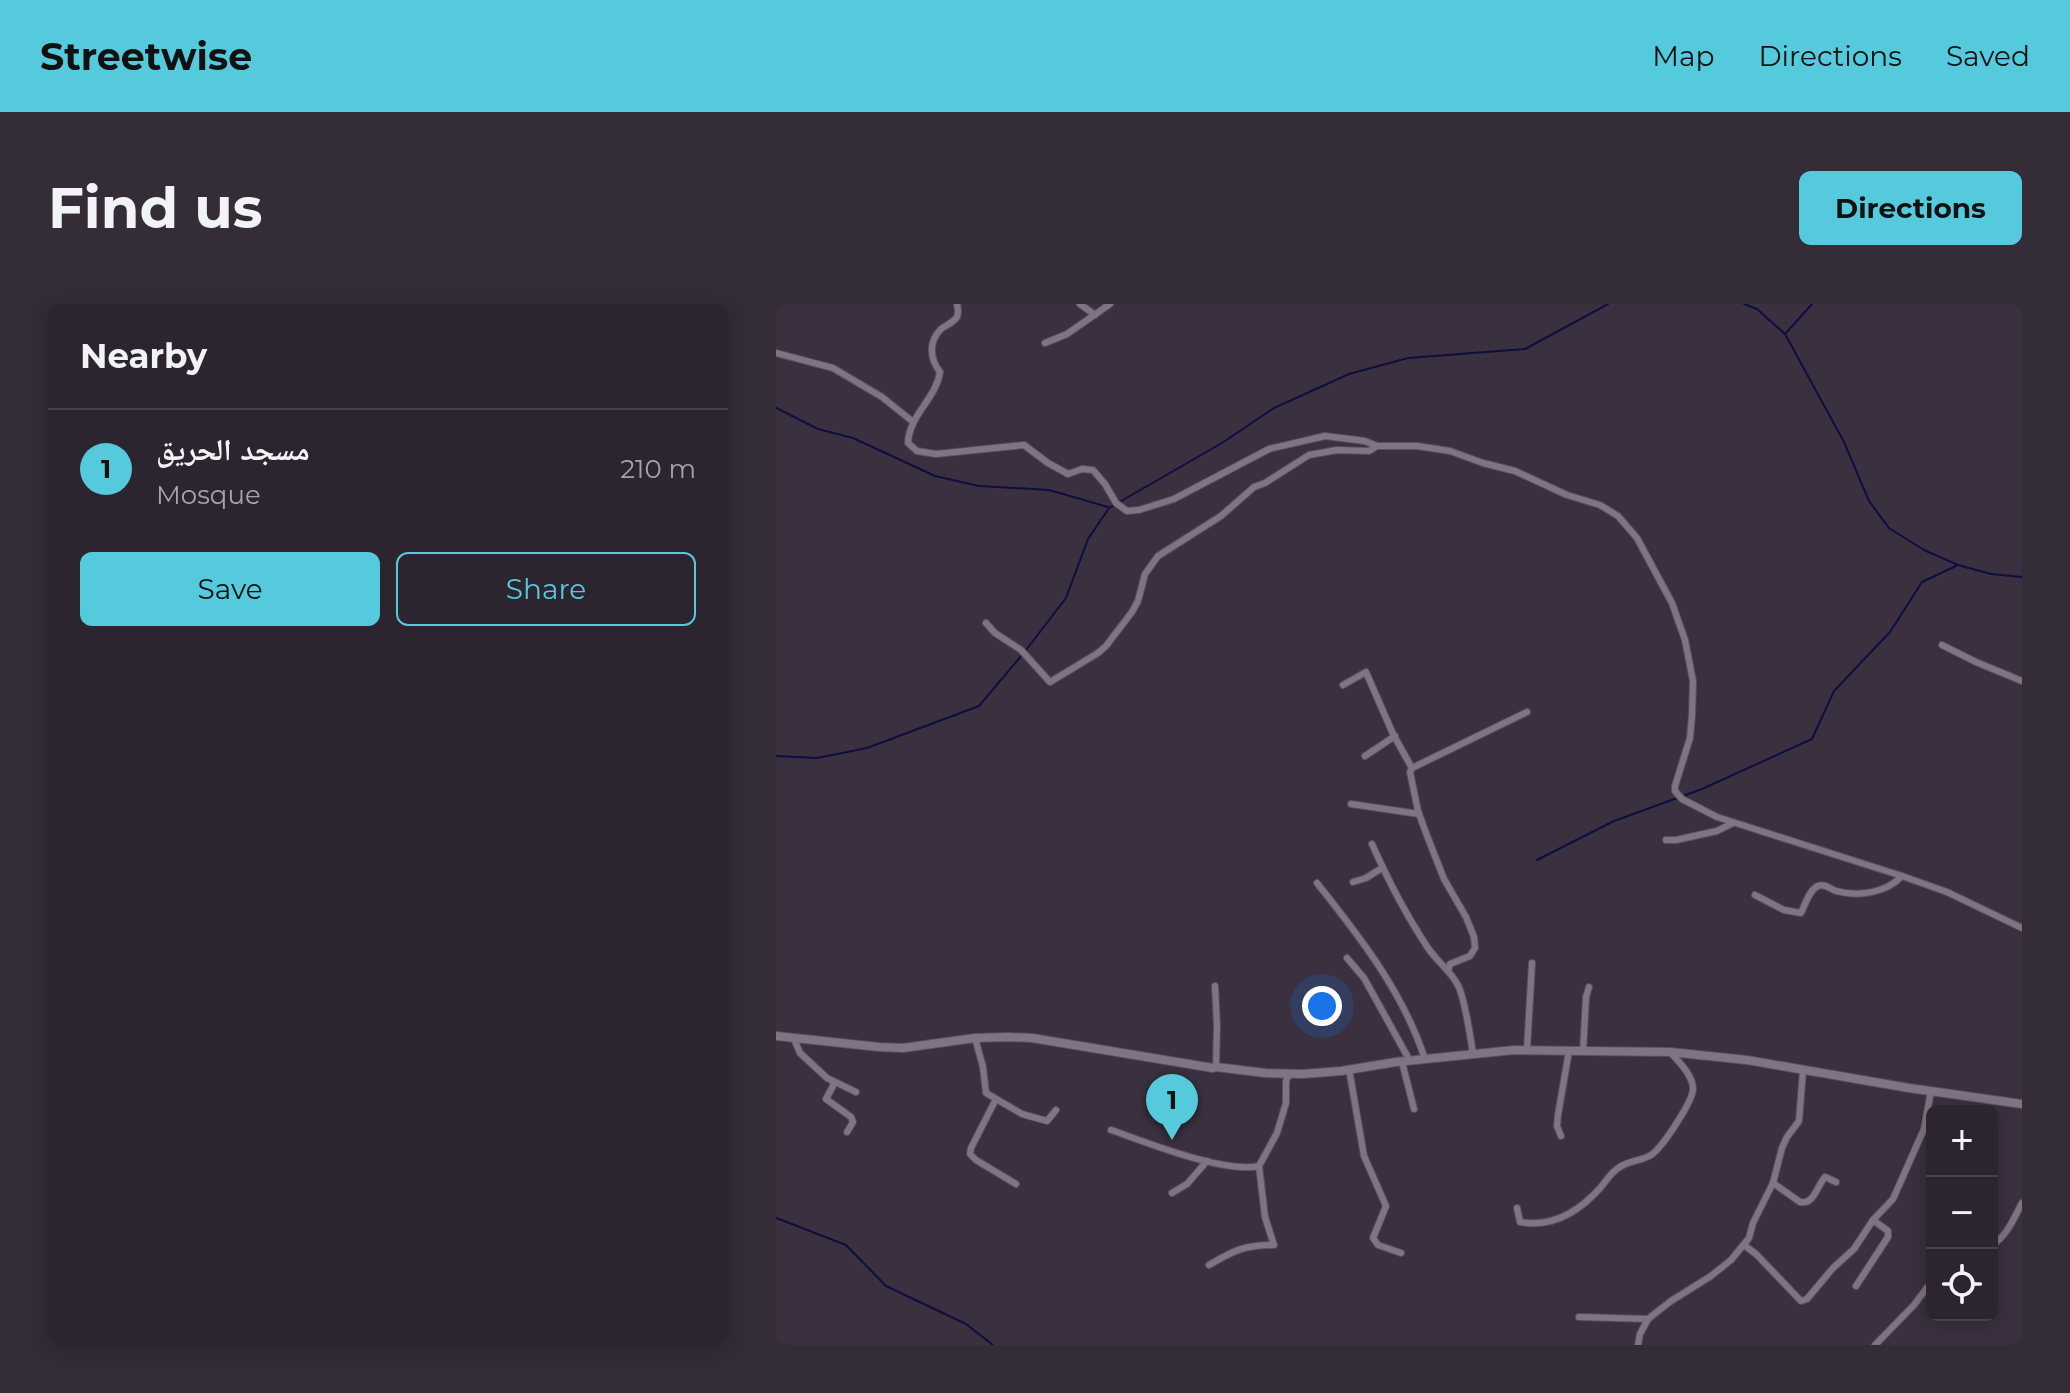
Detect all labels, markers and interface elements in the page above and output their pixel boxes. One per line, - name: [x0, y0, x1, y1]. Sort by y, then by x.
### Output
- text: Streetwise: [40, 33, 252, 80]
- text: Map: [1652, 39, 1714, 73]
- text: Directions: [1758, 39, 1902, 73]
- text: Saved: [1946, 39, 2030, 73]
- button: Directions: [1799, 171, 2022, 245]
- text: Find us: [48, 174, 262, 242]
- text: Nearby: [80, 335, 207, 377]
- text: مسجد الحريق: [156, 431, 310, 468]
- text: 1: [101, 453, 111, 485]
- text: 210 m: [620, 453, 696, 485]
- text: Mosque: [156, 479, 261, 511]
- button: Save: [80, 552, 380, 626]
- button: Share: [396, 552, 696, 626]
- your location: [1302, 986, 1342, 1026]
- pin: 1: [1146, 1074, 1198, 1140]
- map controls: [1926, 1105, 1998, 1321]
- button: +: [1926, 1105, 1998, 1177]
- button: −: [1926, 1177, 1998, 1249]
- button: locate: [1926, 1249, 1998, 1321]

